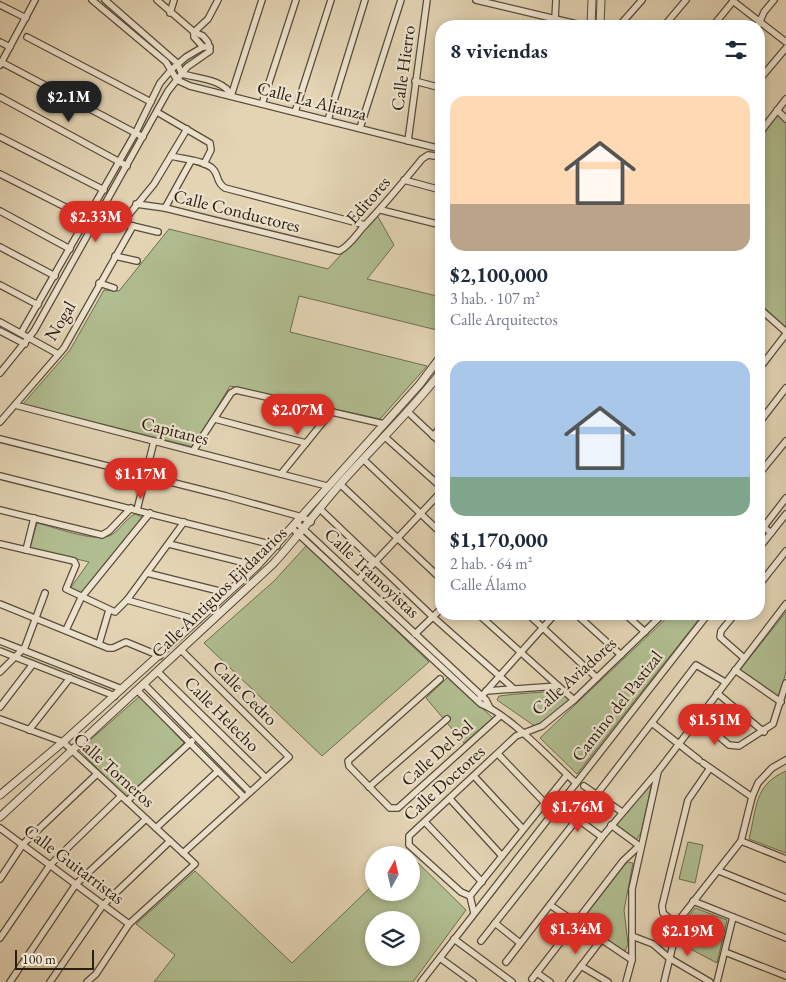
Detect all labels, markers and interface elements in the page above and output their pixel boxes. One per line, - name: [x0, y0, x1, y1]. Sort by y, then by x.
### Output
- street label: Calle Hierro: [385, 24, 420, 112]
- icon: filters: [722, 36, 750, 64]
- text: 8 viviendas: [450, 37, 548, 64]
- street label: Calle La Alianza: [255, 76, 370, 125]
- pin: $2.1M: [34, 80, 104, 123]
- text: $2.1M: [48, 86, 90, 107]
- icon: home: [555, 128, 645, 218]
- street label: Editores: [340, 171, 395, 229]
- street label: Calle Conductores: [171, 184, 303, 237]
- pin: $2.33M: [55, 200, 137, 243]
- text: $2.33M: [70, 206, 122, 227]
- text: $2,100,000: [450, 261, 548, 288]
- text: 3 hab. · 107 m²: [450, 288, 540, 309]
- street label: Nogal: [39, 297, 80, 345]
- text: Calle Arquitectos: [450, 309, 558, 330]
- icon: home: [555, 393, 645, 483]
- pin: $2.07M: [257, 394, 339, 436]
- text: $2.07M: [272, 399, 324, 420]
- street label: Capitanes: [139, 411, 212, 450]
- pin: $1.17M: [100, 458, 182, 500]
- text: $1.17M: [115, 463, 167, 484]
- street label: Calle Antiguos Ejidatarios: [146, 521, 291, 662]
- street label: Calle Tramoyistas: [320, 523, 425, 623]
- text: $1,170,000: [450, 526, 548, 553]
- text: 2 hab. · 64 m²: [450, 553, 532, 574]
- text: Calle Álamo: [450, 574, 527, 595]
- street label: Calle Aviadores: [526, 631, 621, 720]
- street label: Camino del Pastizal: [566, 645, 667, 766]
- street label: Calle Cedro: [208, 655, 283, 730]
- street label: Calle Helecho: [180, 671, 265, 756]
- pin: $1.51M: [674, 704, 756, 746]
- text: $1.51M: [689, 709, 741, 730]
- street label: Calle Del Sol: [396, 714, 477, 791]
- street label: Calle Torneros: [69, 727, 160, 812]
- street label: Calle Doctores: [398, 740, 490, 825]
- pin: $1.76M: [537, 790, 619, 833]
- text: $1.76M: [552, 796, 604, 817]
- street label: Calle Guitarristas: [19, 818, 129, 909]
- north arrow: [365, 846, 420, 901]
- map controls: [365, 846, 420, 966]
- button: layers: [365, 911, 420, 966]
- pin: $1.34M: [535, 912, 617, 955]
- pin: $2.19M: [647, 914, 729, 957]
- text: $1.34M: [550, 918, 602, 939]
- text: $2.19M: [662, 920, 714, 941]
- scale bar: [15, 947, 94, 970]
- text: 100 m: [22, 950, 56, 968]

